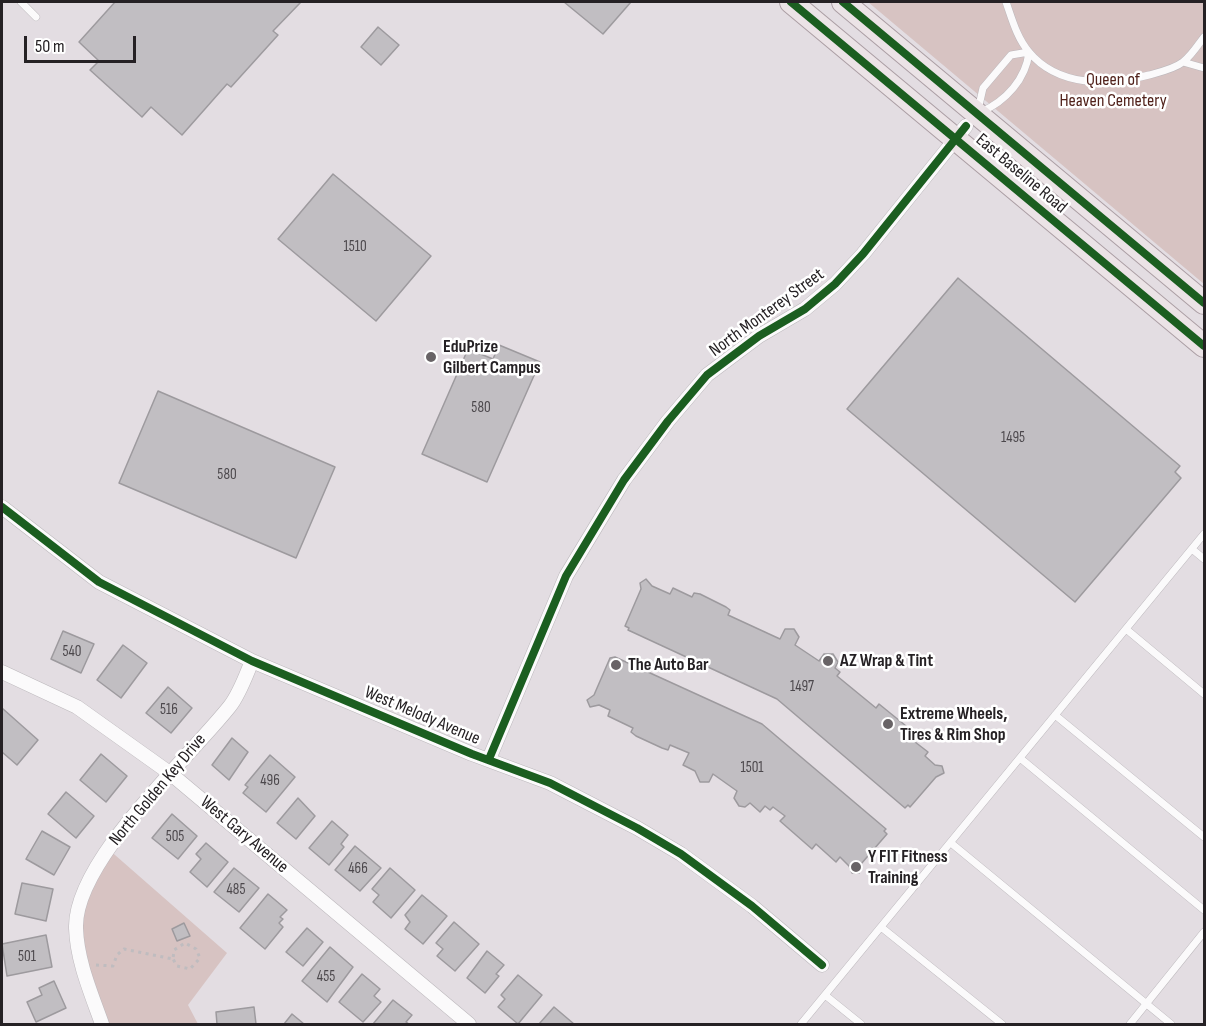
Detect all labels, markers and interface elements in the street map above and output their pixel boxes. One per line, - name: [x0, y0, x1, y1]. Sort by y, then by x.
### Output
- scale bar: [27, 24, 140, 62]
- text: 50 m: [35, 36, 65, 57]
- park label: Queen of Heaven Cemetery: [1059, 69, 1167, 112]
- street label: East Baseline Road: [971, 130, 1071, 218]
- house number: 1510: [343, 238, 367, 256]
- street label: North Monterey Street: [705, 264, 829, 362]
- place label: EduPrize Gilbert Campus: [443, 336, 541, 378]
- marker: EduPrize Gilbert Campus: [424, 350, 438, 364]
- house number: 580: [471, 399, 491, 417]
- house number: 1495: [1001, 429, 1025, 447]
- house number: 580: [217, 466, 237, 484]
- house number: 540: [62, 643, 82, 661]
- place label: AZ Wrap & Tint: [840, 650, 933, 672]
- place label: The Auto Bar: [628, 654, 709, 676]
- marker: AZ Wrap & Tint: [821, 654, 835, 668]
- marker: The Auto Bar: [609, 658, 623, 672]
- house number: 1497: [790, 678, 814, 696]
- street label: West Melody Avenue: [361, 682, 483, 750]
- house number: 516: [160, 701, 178, 719]
- place label: Extreme Wheels, Tires & Rim Shop: [900, 703, 1007, 746]
- marker: Extreme Wheels, Tires & Rim Shop: [881, 717, 895, 731]
- street label: North Golden Key Drive: [105, 730, 211, 850]
- house number: 1501: [740, 759, 764, 777]
- house number: 496: [260, 772, 280, 790]
- street label: West Gary Avenue: [196, 792, 292, 878]
- house number: 505: [166, 828, 184, 846]
- place label: Y FIT Fitness Training: [868, 846, 948, 888]
- house number: 466: [348, 860, 368, 878]
- marker: Y FIT Fitness Training: [849, 860, 863, 874]
- house number: 485: [227, 881, 245, 899]
- house number: 501: [18, 948, 36, 966]
- house number: 455: [317, 968, 335, 986]

